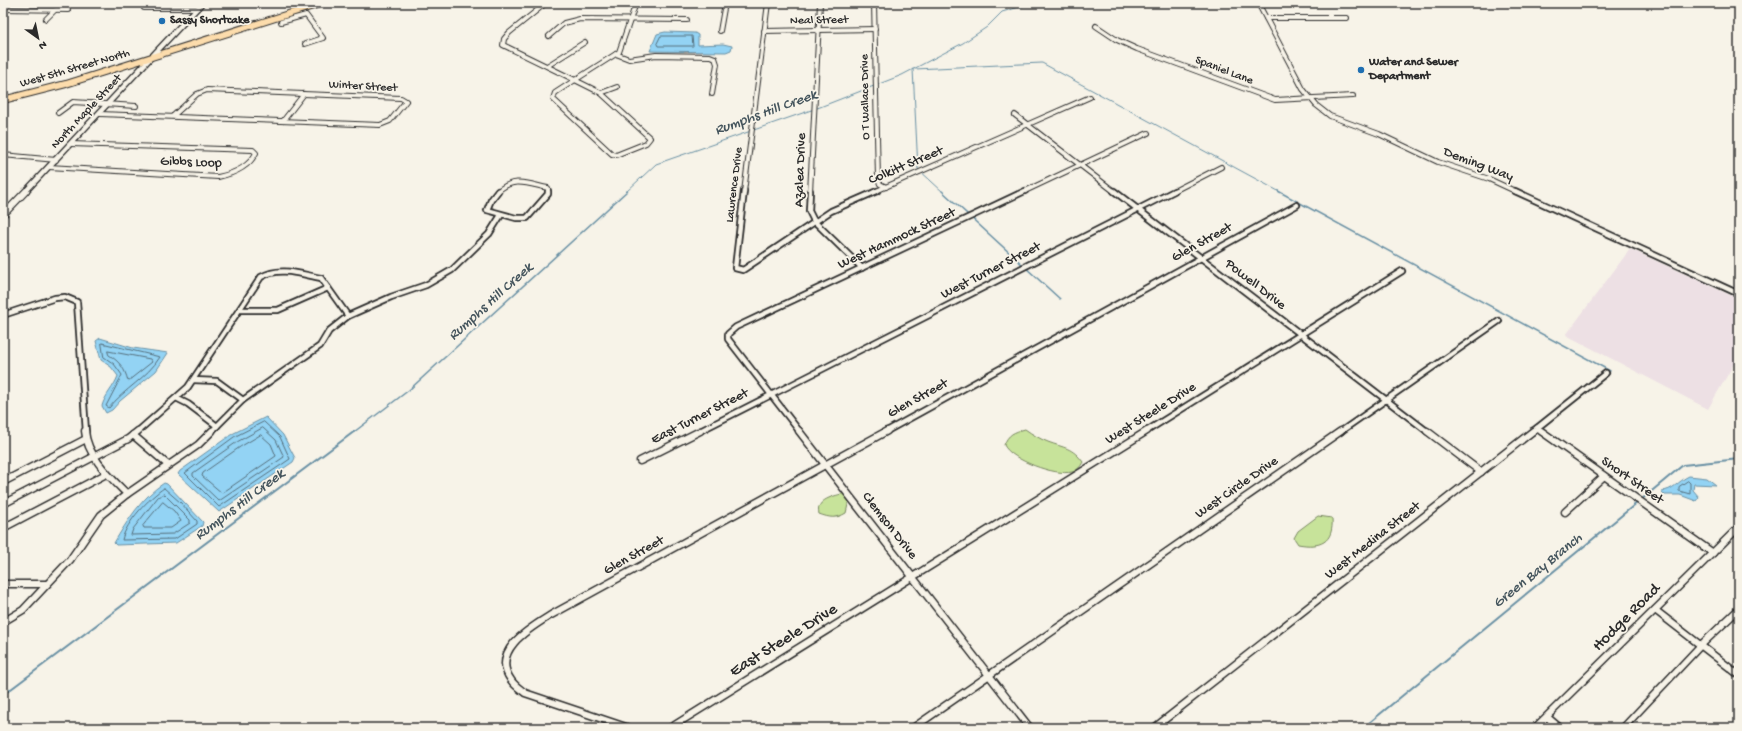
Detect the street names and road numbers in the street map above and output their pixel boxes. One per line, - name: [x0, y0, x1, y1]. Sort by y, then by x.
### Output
- street label: Neal Street: [790, 13, 849, 29]
- street label: West 5th Street North: [18, 46, 132, 92]
- street label: O T Wallace Drive: [858, 53, 874, 140]
- street label: Spaniel Lane: [1193, 54, 1256, 89]
- street label: North Maple Street: [49, 71, 126, 152]
- street label: Winter Street: [328, 78, 399, 96]
- street label: Azalea Drive: [791, 132, 811, 207]
- street label: Colkitt Street: [866, 142, 947, 189]
- street label: Deming Way: [1440, 143, 1516, 186]
- street label: Lawrence Drive: [723, 146, 747, 223]
- street label: Gibbs Loop: [160, 153, 222, 173]
- street label: West Hammock Street: [835, 204, 960, 274]
- street label: Glen Street: [1169, 219, 1236, 267]
- street label: West Turner Street: [938, 238, 1045, 303]
- street label: Powell Drive: [1220, 255, 1290, 315]
- street label: Glen Street: [885, 375, 952, 423]
- street label: West Steele Drive: [1102, 379, 1200, 449]
- street label: East Turner Street: [648, 385, 753, 449]
- street label: West Circle Drive: [1192, 453, 1283, 523]
- street label: Short Street: [1597, 453, 1668, 510]
- street label: Clemson Drive: [857, 489, 921, 564]
- street label: West Medina Street: [1322, 498, 1425, 584]
- street label: Glen Street: [601, 532, 668, 580]
- street label: Hodge Road: [1589, 578, 1667, 656]
- street label: East Steele Drive: [726, 600, 842, 682]

